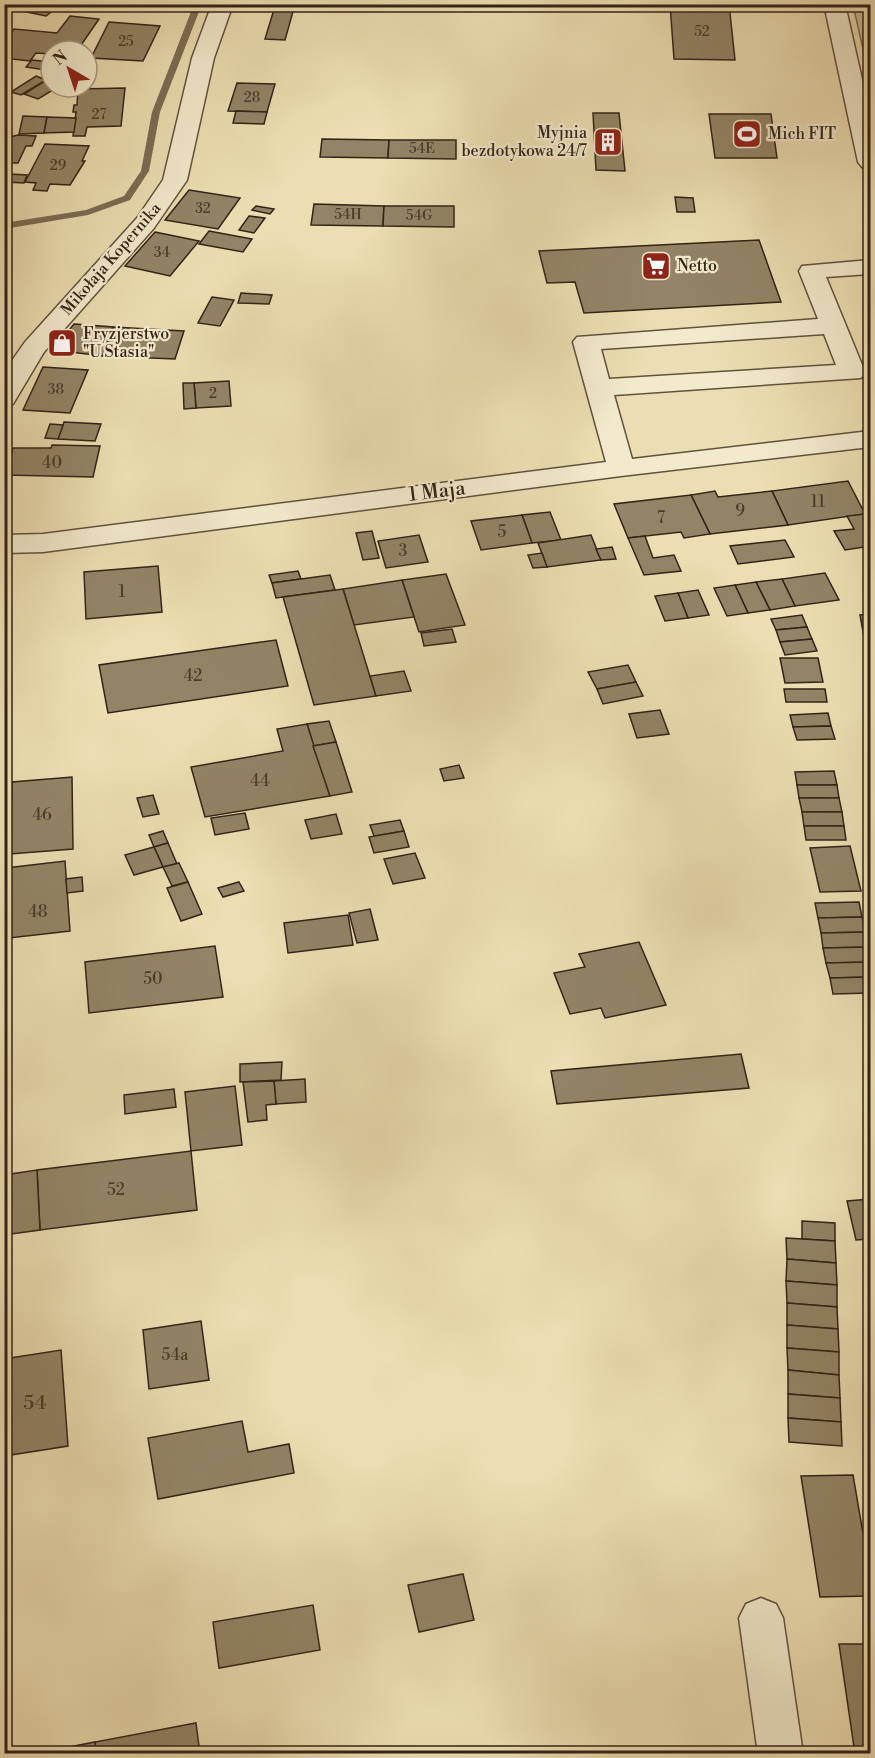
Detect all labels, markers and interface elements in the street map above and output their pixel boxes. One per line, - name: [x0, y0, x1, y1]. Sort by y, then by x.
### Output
- house number: 52: [694, 23, 710, 41]
- house number: 25: [118, 33, 134, 51]
- north arrow: [39, 39, 99, 99]
- text: N: [49, 46, 72, 70]
- house number: 28: [244, 89, 260, 107]
- house number: 27: [92, 106, 106, 124]
- sports icon: Mich FIT: [731, 118, 763, 150]
- place label: Myjnia bezdotykowa 24/7: [461, 123, 588, 161]
- place label: Mich FIT: [768, 124, 836, 144]
- building icon: Myjnia bezdotykowa 24/7: [592, 126, 624, 158]
- house number: 54E: [409, 140, 435, 158]
- house number: 29: [50, 157, 66, 175]
- street label: Mikołaja Kopernika: [57, 198, 166, 319]
- house number: 32: [195, 200, 211, 218]
- house number: 54H: [334, 206, 363, 224]
- house number: 54G: [406, 207, 433, 225]
- house number: 34: [154, 244, 170, 262]
- supermarket icon: Netto: [640, 250, 672, 282]
- place label: Netto: [677, 256, 717, 276]
- place label: Fryzjerstwo "U Stasia": [83, 324, 169, 362]
- shop icon: Fryzjerstwo "U Stasia": [46, 327, 78, 359]
- house number: 38: [48, 381, 64, 399]
- house number: 2: [209, 385, 217, 403]
- house number: 40: [42, 453, 62, 473]
- street label: 1 Maja: [407, 476, 468, 508]
- house number: 11: [811, 492, 825, 512]
- house number: 9: [735, 501, 745, 521]
- house number: 7: [657, 508, 665, 528]
- house number: 5: [498, 522, 507, 542]
- house number: 3: [399, 541, 408, 561]
- house number: 1: [119, 582, 126, 602]
- house number: 42: [184, 666, 202, 686]
- house number: 44: [250, 771, 270, 791]
- house number: 46: [32, 805, 52, 825]
- house number: 48: [28, 902, 48, 922]
- house number: 50: [143, 969, 163, 989]
- house number: 52: [107, 1180, 125, 1200]
- house number: 54a: [162, 1345, 189, 1365]
- house number: 54: [23, 1391, 47, 1416]

